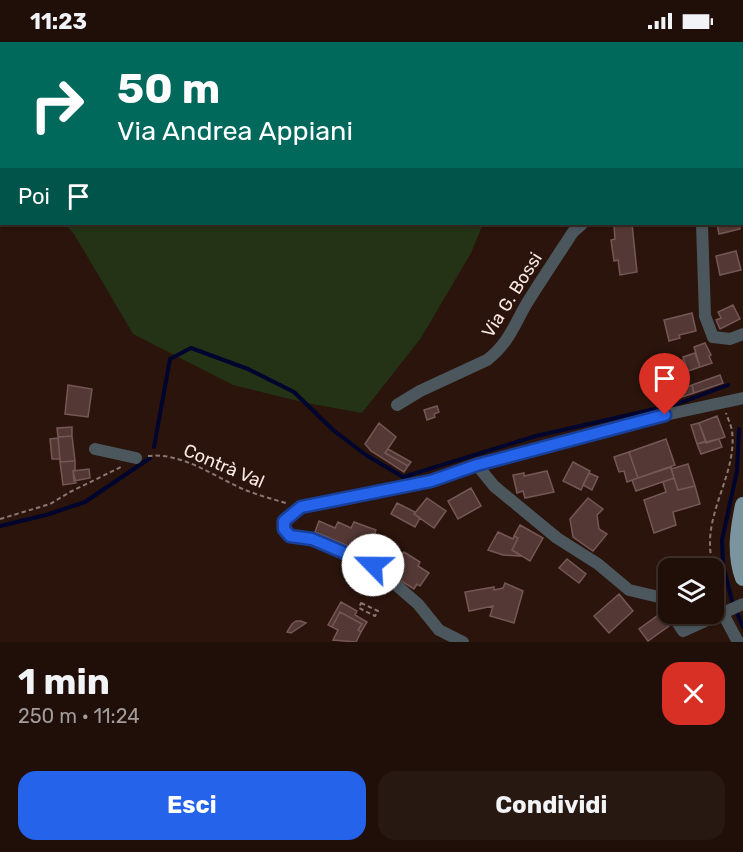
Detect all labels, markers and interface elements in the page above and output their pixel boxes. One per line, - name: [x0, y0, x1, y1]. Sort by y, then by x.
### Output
- text: 11:23: [30, 8, 87, 35]
- text: 50 m: [117, 64, 220, 114]
- icon: right: [18, 66, 96, 144]
- text: Via Andrea Appiani: [117, 115, 353, 147]
- icon: arrive: [62, 180, 95, 213]
- text: Poi: [18, 183, 50, 210]
- street label: Via G. Bossi: [477, 248, 547, 342]
- pin: [639, 353, 690, 415]
- icon: arrive: [648, 362, 681, 395]
- street label: Contrà Val: [180, 439, 268, 493]
- position arrow: [341, 533, 405, 597]
- map controls: [658, 558, 724, 624]
- button: layers: [658, 558, 724, 624]
- text: 1 min: [18, 660, 110, 703]
- button: close: [662, 662, 725, 725]
- text: 250 m · 11:24: [18, 704, 140, 728]
- button: Esci: [18, 771, 366, 840]
- button: Condividi: [378, 771, 725, 840]

